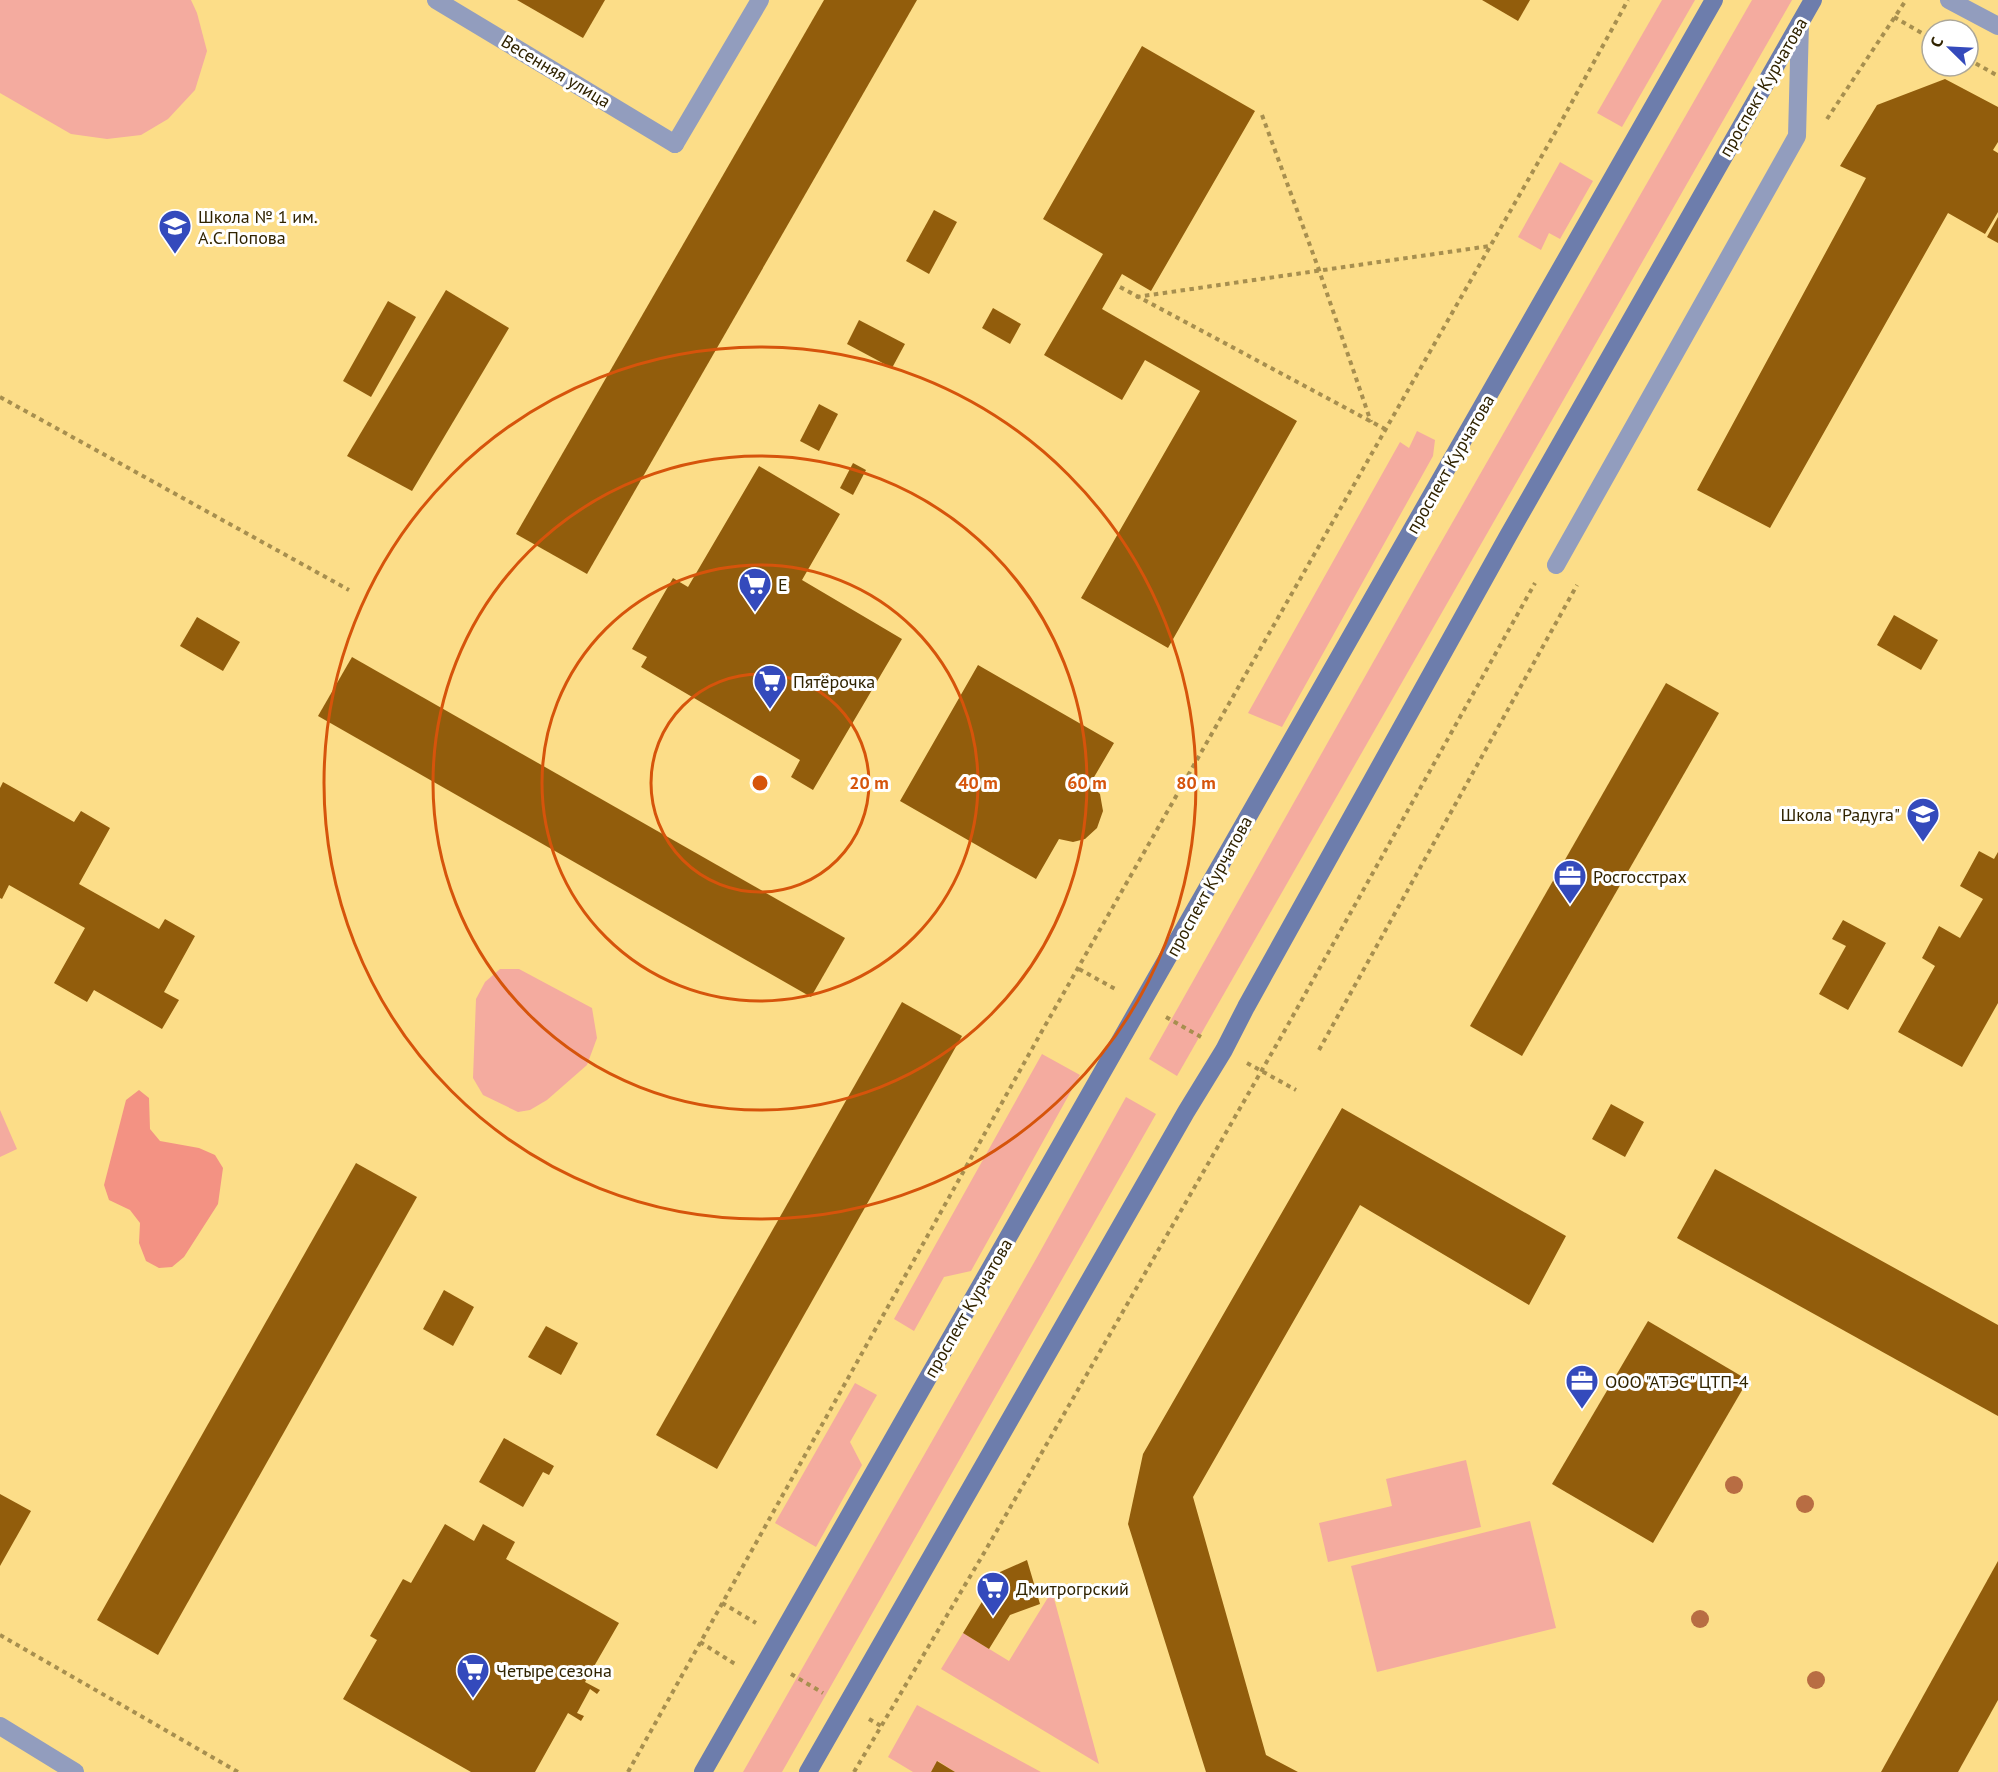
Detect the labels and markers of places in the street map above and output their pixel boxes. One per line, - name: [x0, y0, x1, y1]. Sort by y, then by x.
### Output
- place label: Школа № 1 им. А.С.Попова: [198, 205, 318, 249]
- school or university icon: Школа № 1 им. А.С.Попова: [157, 208, 193, 255]
- supermarket icon: Е: [737, 566, 773, 613]
- place label: Е: [778, 573, 788, 596]
- supermarket icon: Пятёрочка: [752, 663, 788, 710]
- place label: Пятёрочка: [793, 670, 875, 693]
- centre of rings: [750, 773, 770, 793]
- school or university icon: Школа "Радуга": [1905, 796, 1941, 843]
- place label: Школа "Радуга": [1781, 803, 1900, 826]
- office icon: Росгосстрах: [1552, 858, 1588, 905]
- place label: Росгосстрах: [1593, 865, 1687, 888]
- office icon: ООО "АТЭС" ЦТП-4: [1564, 1363, 1600, 1410]
- place label: ООО "АТЭС" ЦТП-4: [1605, 1370, 1749, 1393]
- supermarket icon: Дмитрогрский: [975, 1570, 1011, 1617]
- place label: Дмитрогрский: [1016, 1577, 1129, 1600]
- supermarket icon: Четыре сезона: [455, 1652, 491, 1699]
- place label: Четыре сезона: [496, 1659, 612, 1682]

